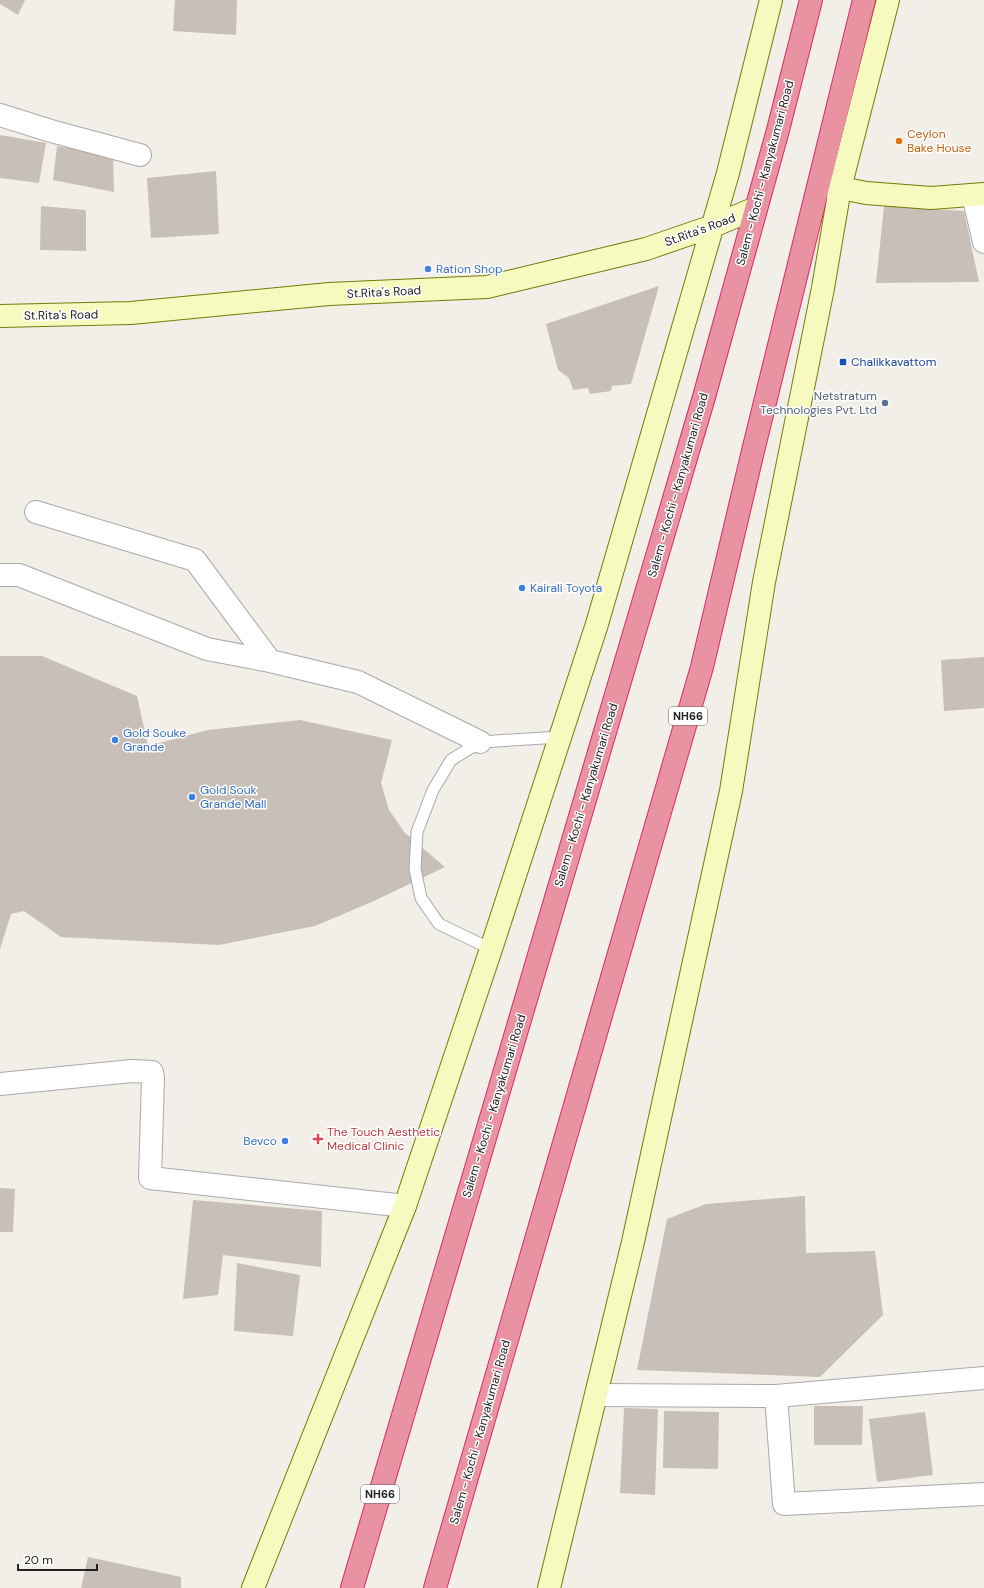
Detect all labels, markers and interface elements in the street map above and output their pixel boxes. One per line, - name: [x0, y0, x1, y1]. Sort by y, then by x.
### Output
- street label: Salem - Kochi - Kanyakumari Road: [733, 79, 797, 267]
- place label: Ceylon Bake House: [907, 126, 972, 156]
- marker: Ceylon Bake House: [894, 136, 904, 146]
- street label: St.Rita's Road: [662, 210, 738, 250]
- place label: Ration Shop: [436, 261, 503, 277]
- marker: Ration Shop: [423, 264, 433, 274]
- street label: St.Rita's Road: [346, 282, 422, 302]
- street label: St.Rita's Road: [24, 306, 98, 324]
- place label: Chalikkavattom: [851, 354, 936, 370]
- marker: Chalikkavattom: [838, 357, 848, 367]
- place label: Netstratum Technologies Pvt. Ltd: [760, 388, 877, 418]
- street label: Salem - Kochi - Kanyakumari Road: [644, 391, 712, 579]
- marker: Netstratum Technologies Pvt. Ltd: [880, 398, 890, 408]
- place label: Kairali Toyota: [530, 580, 602, 596]
- marker: Kairali Toyota: [517, 583, 527, 593]
- street label: Salem - Kochi - Kanyakumari Road: [550, 701, 622, 889]
- road number: NH66: [669, 707, 707, 725]
- place label: Gold Souke Grande: [123, 725, 186, 755]
- marker: Gold Souke Grande: [110, 735, 120, 745]
- place label: Gold Souk Grande Mall: [200, 782, 266, 812]
- marker: Gold Souk Grande Mall: [187, 792, 197, 802]
- street label: Salem - Kochi - Kanyakumari Road: [458, 1012, 530, 1200]
- place label: The Touch Aesthetic Medical Clinic: [327, 1124, 440, 1154]
- place label: Bevco: [243, 1133, 277, 1149]
- marker: The Touch Aesthetic Medical Clinic: [312, 1133, 324, 1145]
- marker: Bevco: [280, 1136, 290, 1146]
- street label: Salem - Kochi - Kanyakumari Road: [446, 1338, 514, 1526]
- road number: NH66: [361, 1485, 399, 1503]
- scale bar: [18, 1546, 97, 1572]
- text: 20 m: [24, 1552, 53, 1568]

